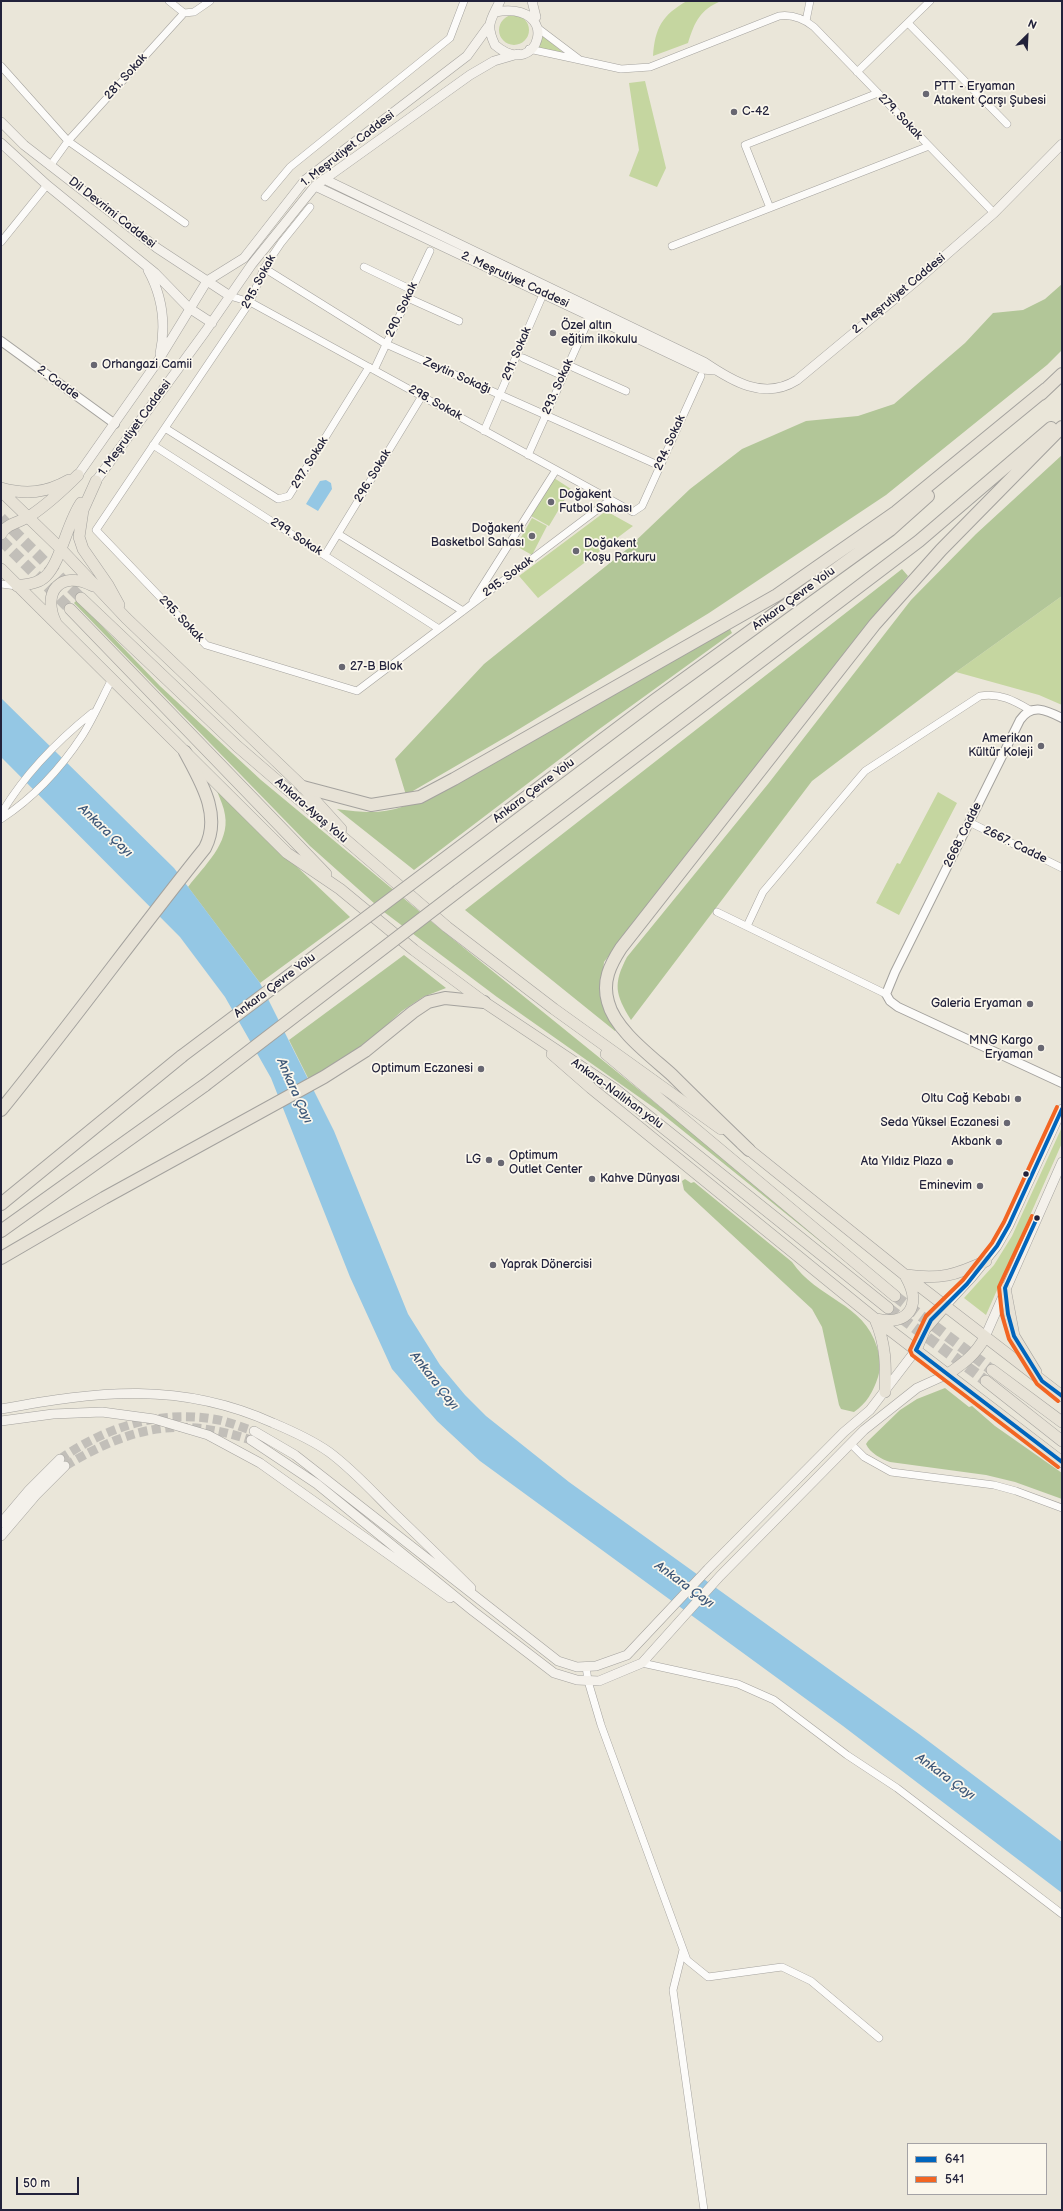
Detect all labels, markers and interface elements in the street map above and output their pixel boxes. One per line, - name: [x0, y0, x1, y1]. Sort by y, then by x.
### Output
- north arrow: [1007, 16, 1047, 56]
- text: N: [1026, 17, 1038, 32]
- street label: 281. Sokak: [102, 51, 150, 103]
- place label: PTT - Eryaman Atakent Çarşı Şubesi: [934, 80, 1046, 108]
- marker: PTT - Eryaman Atakent Çarşı Şubesi: [921, 89, 931, 99]
- street label: 279. Sokak: [875, 91, 925, 143]
- place label: C-42: [742, 105, 769, 119]
- marker: C-42: [729, 107, 739, 117]
- street label: 1. Meşrutiyet Caddesi: [298, 108, 398, 190]
- street label: Dil Devrimi Caddesi: [65, 174, 159, 252]
- street label: 2. Meşrutiyet Caddesi: [459, 249, 571, 311]
- street label: 2. Meşrutiyet Caddesi: [849, 251, 949, 337]
- street label: 295. Sokak: [239, 253, 279, 311]
- street label: 290. Sokak: [383, 280, 421, 340]
- place label: Özel altın eğitim ilkokulu: [561, 319, 637, 347]
- street label: 291. Sokak: [499, 325, 535, 383]
- marker: Özel altın eğitim ilkokulu: [548, 328, 558, 338]
- street label: Zeytin Sokağı: [421, 355, 493, 397]
- street label: 293. Sokak: [539, 357, 577, 417]
- place label: Orhangazi Camii: [102, 358, 192, 372]
- marker: Orhangazi Camii: [89, 360, 99, 370]
- street label: 2. Cadde: [34, 363, 82, 403]
- street label: 1. Meşrutiyet Caddesi: [95, 377, 175, 479]
- street label: 298. Sokak: [406, 382, 464, 424]
- street label: 294. Sokak: [651, 413, 689, 473]
- street label: 297. Sokak: [289, 435, 331, 491]
- street label: 296. Sokak: [352, 447, 394, 505]
- place label: Doğakent Futbol Sahası: [559, 488, 632, 516]
- marker: Doğakent Futbol Sahası: [546, 497, 556, 507]
- street label: 299. Sokak: [267, 515, 325, 559]
- place label: Doğakent Basketbol Sahası: [431, 522, 524, 550]
- marker: Doğakent Basketbol Sahası: [527, 531, 537, 541]
- place label: Doğakent Koşu Parkuru: [584, 537, 656, 565]
- marker: Doğakent Koşu Parkuru: [571, 546, 581, 556]
- street label: 295. Sokak: [480, 554, 536, 600]
- street label: Ankara Çevre Yolu: [750, 564, 838, 634]
- street label: 295. Sokak: [155, 593, 207, 645]
- place label: 27-B Blok: [350, 660, 402, 674]
- marker: 27-B Blok: [337, 662, 347, 672]
- place label: Amerikan Kültür Koleji: [968, 732, 1033, 760]
- marker: Amerikan Kültür Koleji: [1036, 741, 1046, 751]
- street label: Ankara Çevre Yolu: [490, 756, 578, 826]
- street label: Ankara-Ayaş Yolu: [272, 775, 350, 847]
- street label: 2668. Cadde: [941, 800, 985, 870]
- water label: Ankara Çayı: [75, 801, 135, 861]
- street label: 2667. Cadde: [981, 823, 1049, 867]
- street label: Ankara Çevre Yolu: [231, 951, 319, 1021]
- place label: Galeria Eryaman: [931, 997, 1022, 1011]
- marker: Galeria Eryaman: [1025, 999, 1035, 1009]
- place label: MNG Kargo Eryaman: [969, 1034, 1033, 1062]
- marker: MNG Kargo Eryaman: [1036, 1043, 1046, 1053]
- water label: Ankara Çayı: [273, 1056, 315, 1126]
- street label: Ankara-Nallıhan yolu: [568, 1056, 666, 1132]
- place label: Optimum Eczanesi: [372, 1062, 473, 1076]
- marker: Optimum Eczanesi: [476, 1064, 486, 1074]
- place label: Oltu Cağ Kebabı: [921, 1092, 1010, 1106]
- marker: Oltu Cağ Kebabı: [1013, 1094, 1023, 1104]
- place label: Seda Yüksel Eczanesi: [880, 1116, 999, 1130]
- marker: Seda Yüksel Eczanesi: [1002, 1118, 1012, 1128]
- place label: Akbank: [952, 1135, 991, 1149]
- marker: Akbank: [994, 1137, 1004, 1147]
- place label: Optimum Outlet Center: [509, 1149, 582, 1177]
- place label: LG: [465, 1153, 481, 1167]
- marker: LG: [484, 1155, 494, 1165]
- place label: Ata Yıldız Plaza: [861, 1155, 942, 1169]
- marker: Ata Yıldız Plaza: [945, 1157, 955, 1167]
- marker: Optimum Outlet Center: [496, 1158, 506, 1168]
- unlabelled marker: [1021, 1169, 1031, 1179]
- place label: Kahve Dünyası: [600, 1172, 680, 1186]
- marker: Kahve Dünyası: [587, 1174, 597, 1184]
- place label: Eminevim: [919, 1179, 972, 1193]
- marker: Eminevim: [975, 1181, 985, 1191]
- unlabelled marker: [1032, 1213, 1042, 1223]
- place label: Yaprak Dönercisi: [501, 1258, 592, 1272]
- marker: Yaprak Dönercisi: [488, 1260, 498, 1270]
- water label: Ankara Çayı: [406, 1349, 462, 1413]
- water label: Ankara Çayı: [651, 1558, 717, 1612]
- water label: Ankara Çayı: [912, 1750, 978, 1804]
- legend: [907, 2143, 1047, 2195]
- text: 641: [945, 2152, 964, 2167]
- scale bar: [18, 2169, 81, 2195]
- text: 541: [945, 2172, 964, 2187]
- text: 50 m: [23, 2176, 50, 2191]

